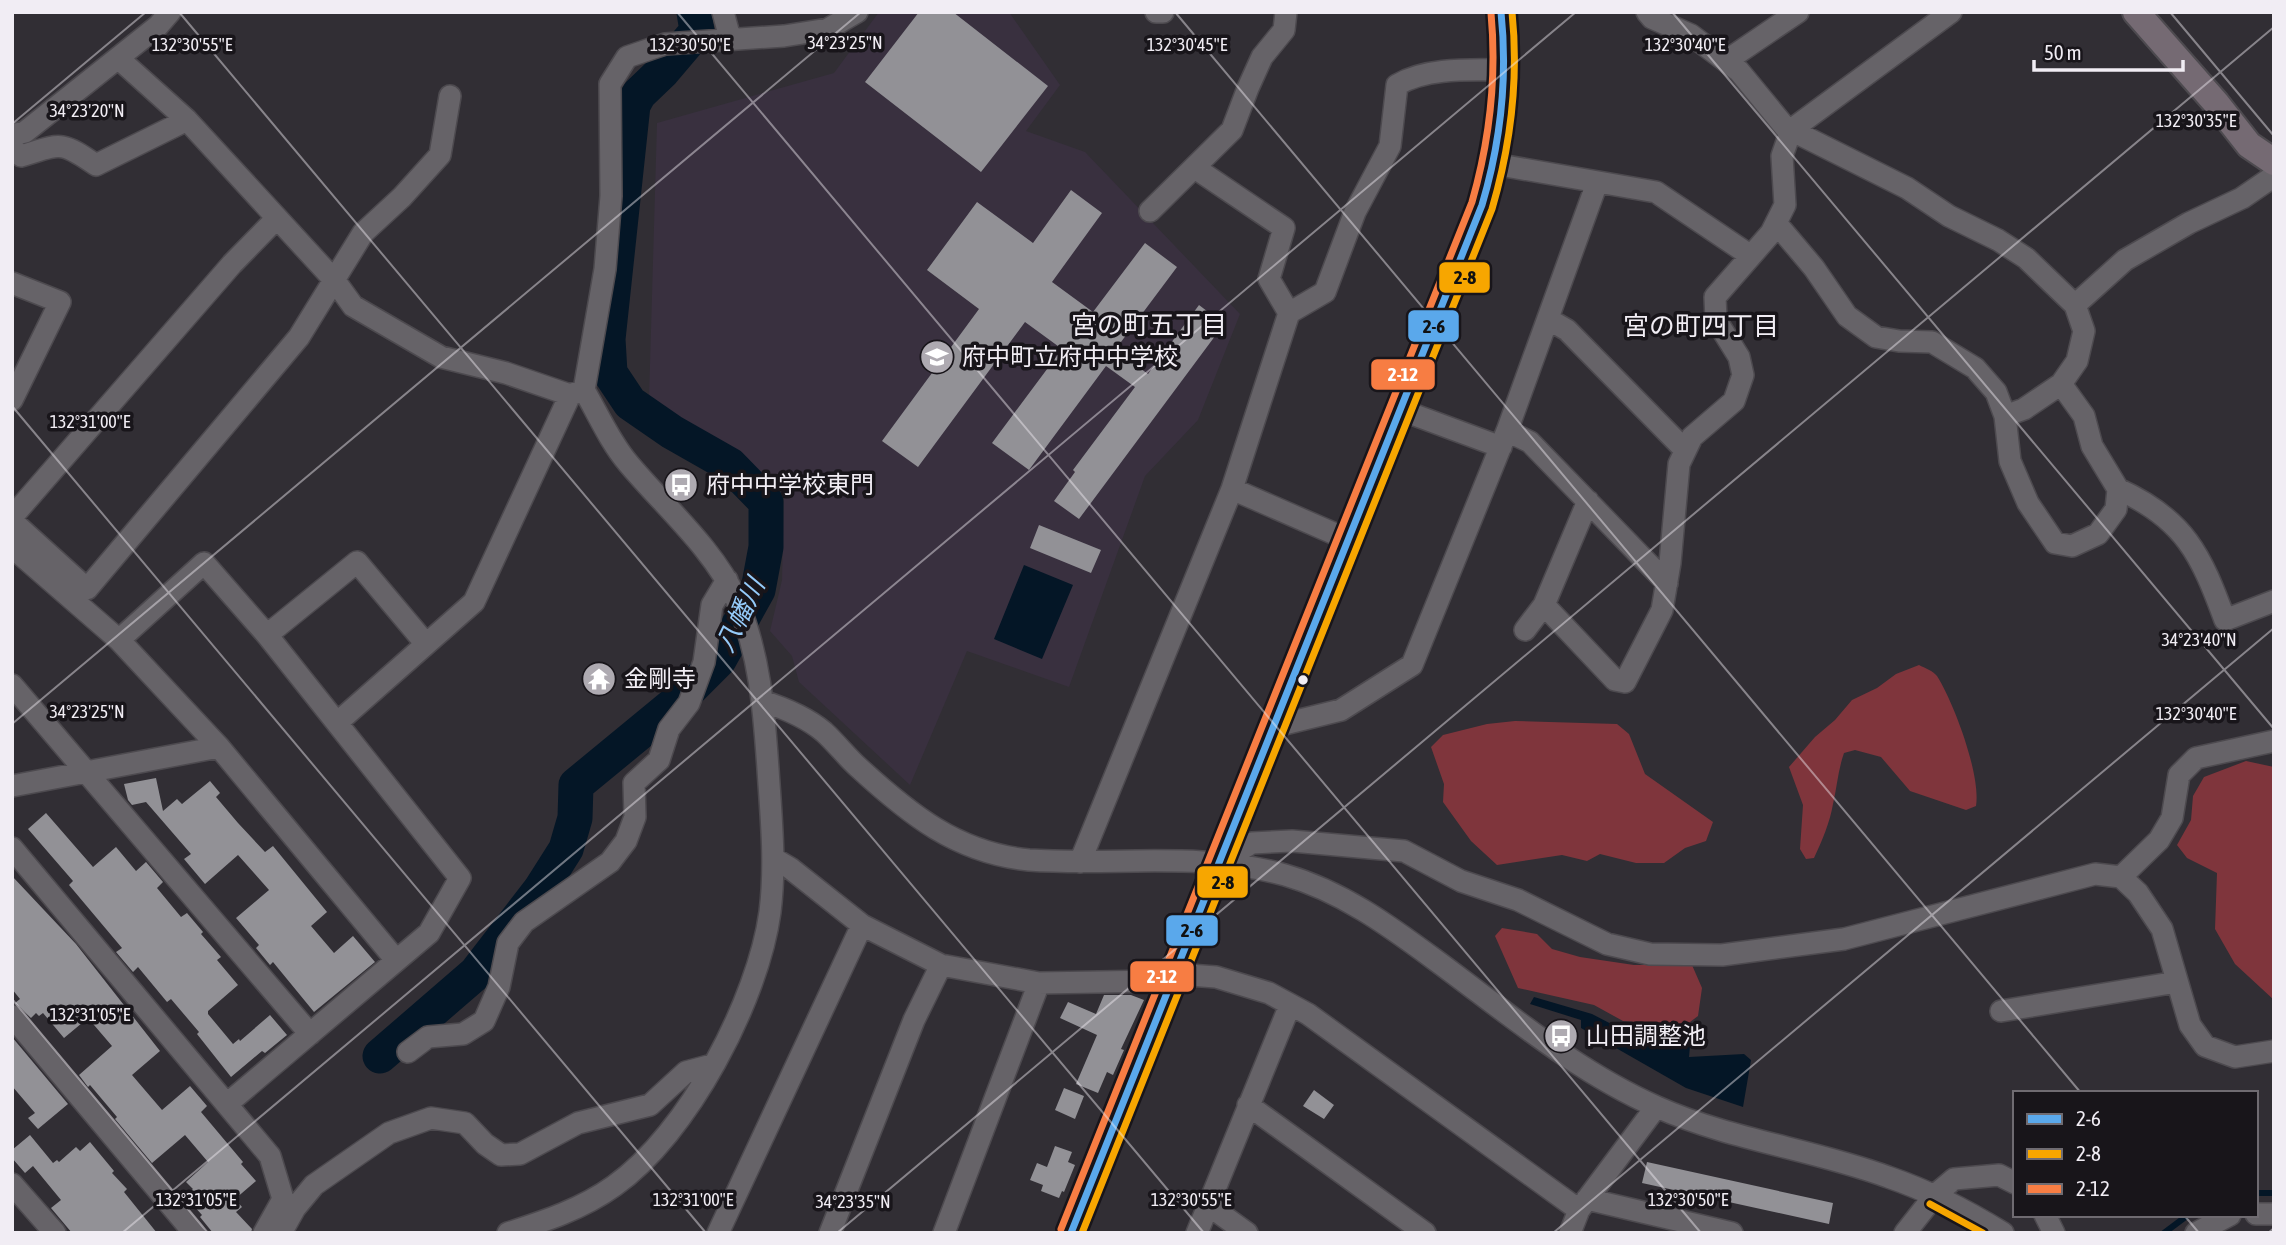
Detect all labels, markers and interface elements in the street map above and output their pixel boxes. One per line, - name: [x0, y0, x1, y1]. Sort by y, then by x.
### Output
- scale bar: [2034, 28, 2183, 72]
- text: 34°23'25"N: [807, 32, 883, 53]
- text: 132°30'55"E: [152, 34, 233, 55]
- text: 132°30'50"E: [650, 34, 731, 55]
- text: 132°30'45"E: [1147, 34, 1228, 55]
- text: 132°30'40"E: [1645, 34, 1726, 55]
- text: 50 m: [2044, 40, 2082, 64]
- text: 34°23'20"N: [49, 100, 125, 121]
- text: 132°30'35"E: [2156, 110, 2237, 131]
- line badge: 2-8: [1438, 261, 1491, 294]
- text: 2-8: [1454, 266, 1476, 288]
- line badge: 2-6: [1407, 309, 1460, 343]
- district label: 宮の町五丁目: [1071, 310, 1227, 340]
- district label: 宮の町四丁目: [1623, 311, 1779, 341]
- text: 2-6: [1423, 315, 1445, 337]
- school or university icon: 府中町立府中中学校: [918, 338, 956, 376]
- place label: 府中町立府中中学校: [962, 343, 1178, 370]
- line badge: 2-12: [1370, 358, 1436, 391]
- text: 2-12: [1388, 363, 1418, 385]
- text: 132°31'00"E: [50, 411, 131, 432]
- bus stop icon: 府中中学校東門: [662, 466, 700, 504]
- place label: 府中中学校東門: [706, 471, 874, 498]
- water label: 八幡川: [709, 571, 772, 657]
- text: 34°23'40"N: [2161, 629, 2237, 650]
- temple icon: 金剛寺: [580, 660, 618, 698]
- place label: 金剛寺: [624, 665, 696, 692]
- unlabelled marker: [1296, 673, 1310, 687]
- text: 34°23'25"N: [49, 701, 125, 722]
- text: 132°30'40"E: [2156, 703, 2237, 724]
- line badge: 2-8: [1196, 865, 1249, 899]
- text: 2-8: [1212, 871, 1234, 893]
- line badge: 2-6: [1165, 914, 1219, 947]
- text: 2-6: [1181, 919, 1203, 941]
- line badge: 2-12: [1129, 960, 1195, 993]
- text: 2-12: [1147, 965, 1177, 987]
- text: 132°31'05"E: [50, 1004, 131, 1025]
- bus stop icon: 山田調整池: [1542, 1017, 1580, 1055]
- place label: 山田調整池: [1586, 1022, 1706, 1049]
- legend: [2013, 1091, 2258, 1217]
- text: 2-6: [2076, 1106, 2101, 1130]
- text: 2-8: [2076, 1141, 2101, 1165]
- text: 2-12: [2076, 1176, 2110, 1200]
- text: 132°31'05"E: [156, 1189, 237, 1210]
- text: 132°31'00"E: [653, 1189, 734, 1210]
- text: 132°30'55"E: [1151, 1189, 1232, 1210]
- text: 132°30'50"E: [1648, 1189, 1729, 1210]
- text: 34°23'35"N: [815, 1191, 891, 1212]

